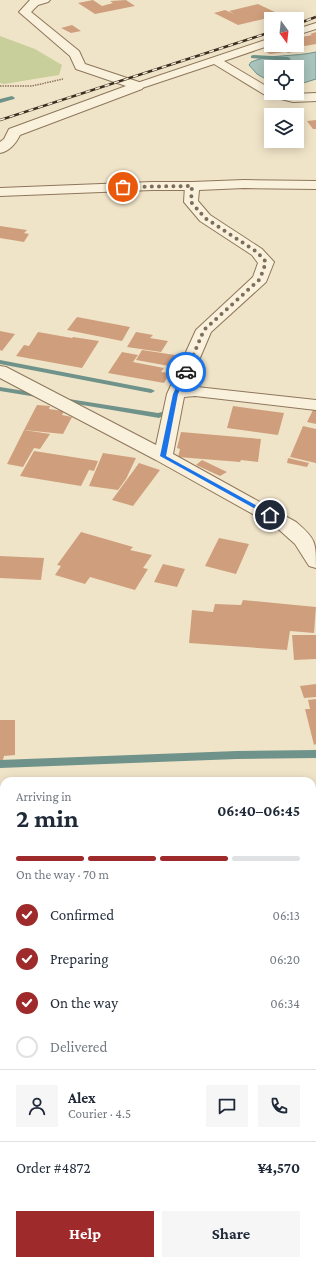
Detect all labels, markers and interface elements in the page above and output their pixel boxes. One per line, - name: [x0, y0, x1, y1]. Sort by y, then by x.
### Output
- north arrow: [264, 12, 304, 52]
- map controls: [264, 12, 304, 148]
- button: locate: [264, 60, 304, 100]
- button: layers: [264, 108, 304, 148]
- pin: [106, 170, 140, 204]
- icon: bag: [112, 176, 134, 198]
- courier: [166, 352, 206, 392]
- icon: car: [175, 361, 197, 383]
- pin: [253, 498, 287, 532]
- icon: home: [259, 504, 281, 526]
- text: Arriving in: [16, 789, 72, 804]
- text: 06:40–06:45: [217, 803, 300, 819]
- text: 2 min: [16, 804, 79, 833]
- text: On the way · 70 m: [16, 867, 109, 882]
- icon: check: [16, 904, 38, 926]
- text: Confirmed: [50, 907, 114, 923]
- text: 06:13: [273, 908, 300, 923]
- icon: check: [16, 948, 38, 970]
- text: Preparing: [50, 951, 109, 967]
- text: 06:20: [270, 952, 300, 967]
- icon: check: [16, 992, 38, 1014]
- text: On the way: [50, 995, 118, 1011]
- text: 06:34: [270, 996, 300, 1011]
- text: Delivered: [50, 1039, 107, 1055]
- button: person: [16, 1085, 58, 1127]
- button: chat: [206, 1085, 248, 1127]
- button: phone: [258, 1085, 300, 1127]
- text: Alex: [68, 1090, 96, 1106]
- text: Courier · 4.5: [68, 1106, 131, 1121]
- text: Order #4872: [16, 1160, 91, 1176]
- text: ¥4,570: [257, 1160, 300, 1176]
- button: Help: [16, 1211, 154, 1257]
- button: Share: [162, 1211, 300, 1257]

